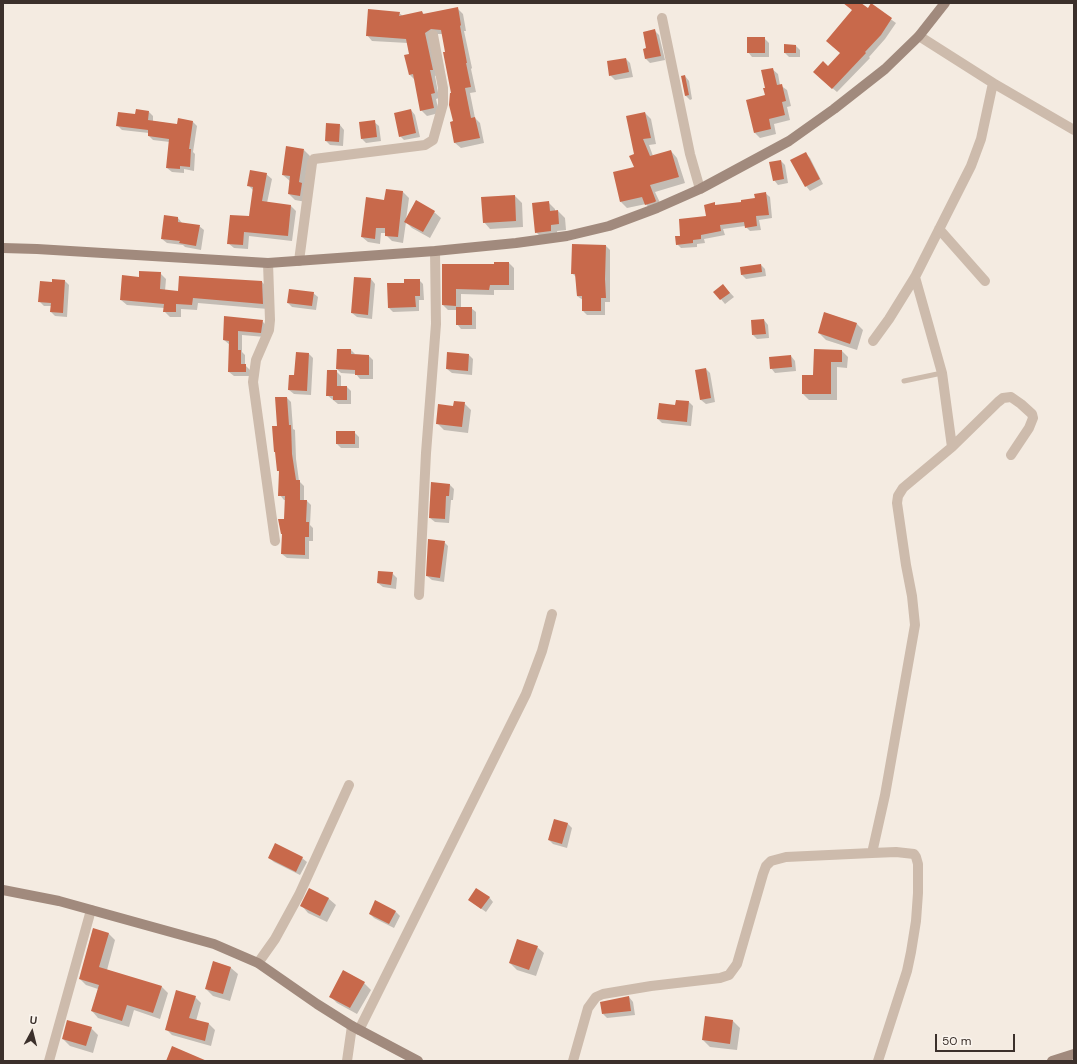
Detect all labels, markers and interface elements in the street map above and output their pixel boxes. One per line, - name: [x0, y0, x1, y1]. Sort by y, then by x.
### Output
- north arrow: [12, 1012, 52, 1052]
- text: U: [29, 1013, 38, 1027]
- scale bar: [937, 1026, 1017, 1052]
- text: 50 m: [942, 1033, 971, 1049]

